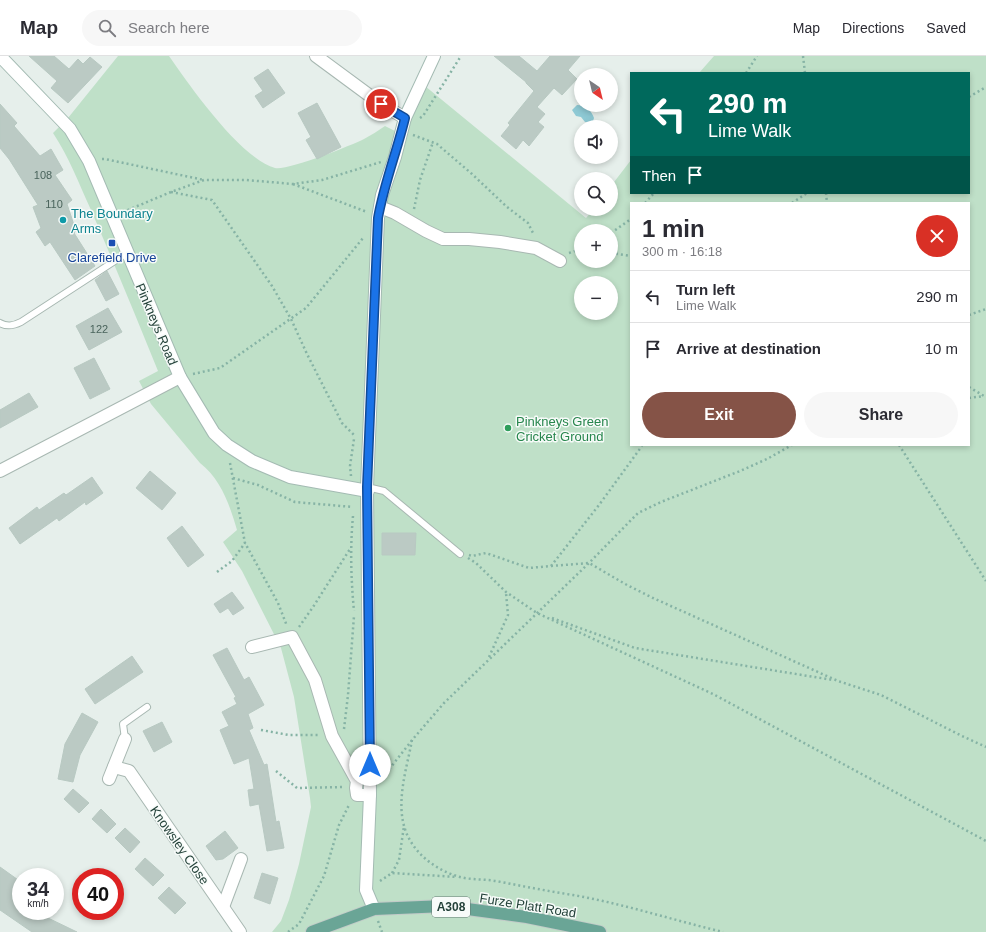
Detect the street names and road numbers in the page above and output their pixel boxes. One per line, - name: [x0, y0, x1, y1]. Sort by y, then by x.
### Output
- street label: Pinkneys Road: [133, 281, 181, 367]
- street label: Knowsley Close: [147, 803, 212, 887]
- street label: Furze Platt Road: [479, 890, 577, 921]
- road number: A308: [432, 897, 470, 917]

